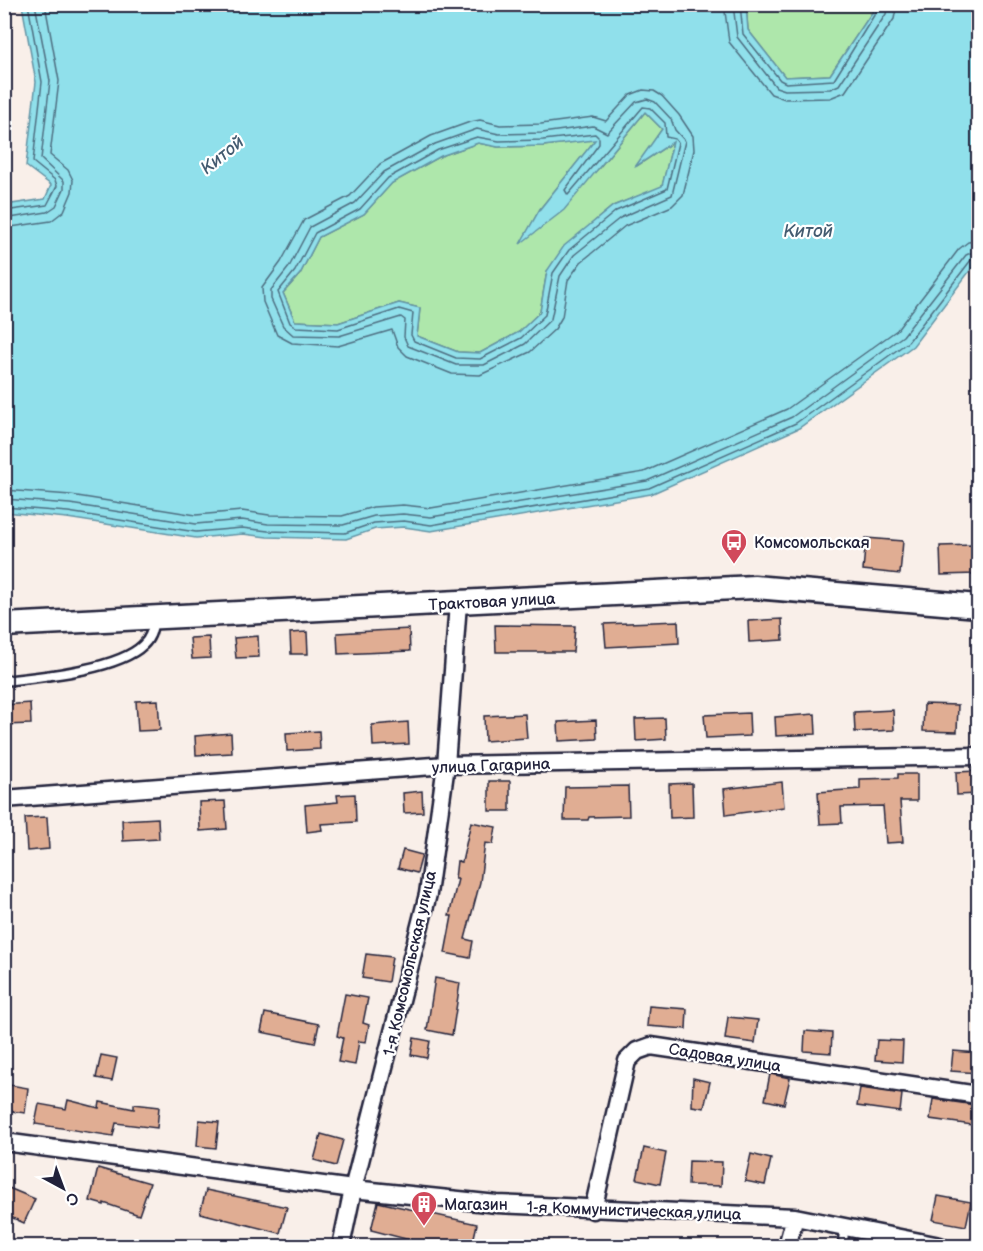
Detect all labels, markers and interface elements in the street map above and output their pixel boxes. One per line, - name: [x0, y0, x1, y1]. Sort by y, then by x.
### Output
- water label: Китой: [196, 132, 248, 179]
- water label: Китой: [783, 221, 833, 242]
- bus stop icon: Комсомольская: [719, 527, 749, 565]
- place label: Комсомольская: [754, 534, 870, 553]
- street label: Трактовая улица: [428, 590, 557, 615]
- street label: улица Гагарина: [431, 755, 551, 778]
- street label: 1-я Комсомольская улица: [380, 868, 441, 1058]
- street label: Садовая улица: [667, 1040, 783, 1077]
- north arrow: [33, 1158, 93, 1218]
- text: С: [61, 1187, 82, 1209]
- building icon: Магазин: [409, 1189, 439, 1227]
- place label: Магазин: [444, 1196, 508, 1215]
- street label: 1-я Коммунистическая улица: [526, 1198, 742, 1225]

